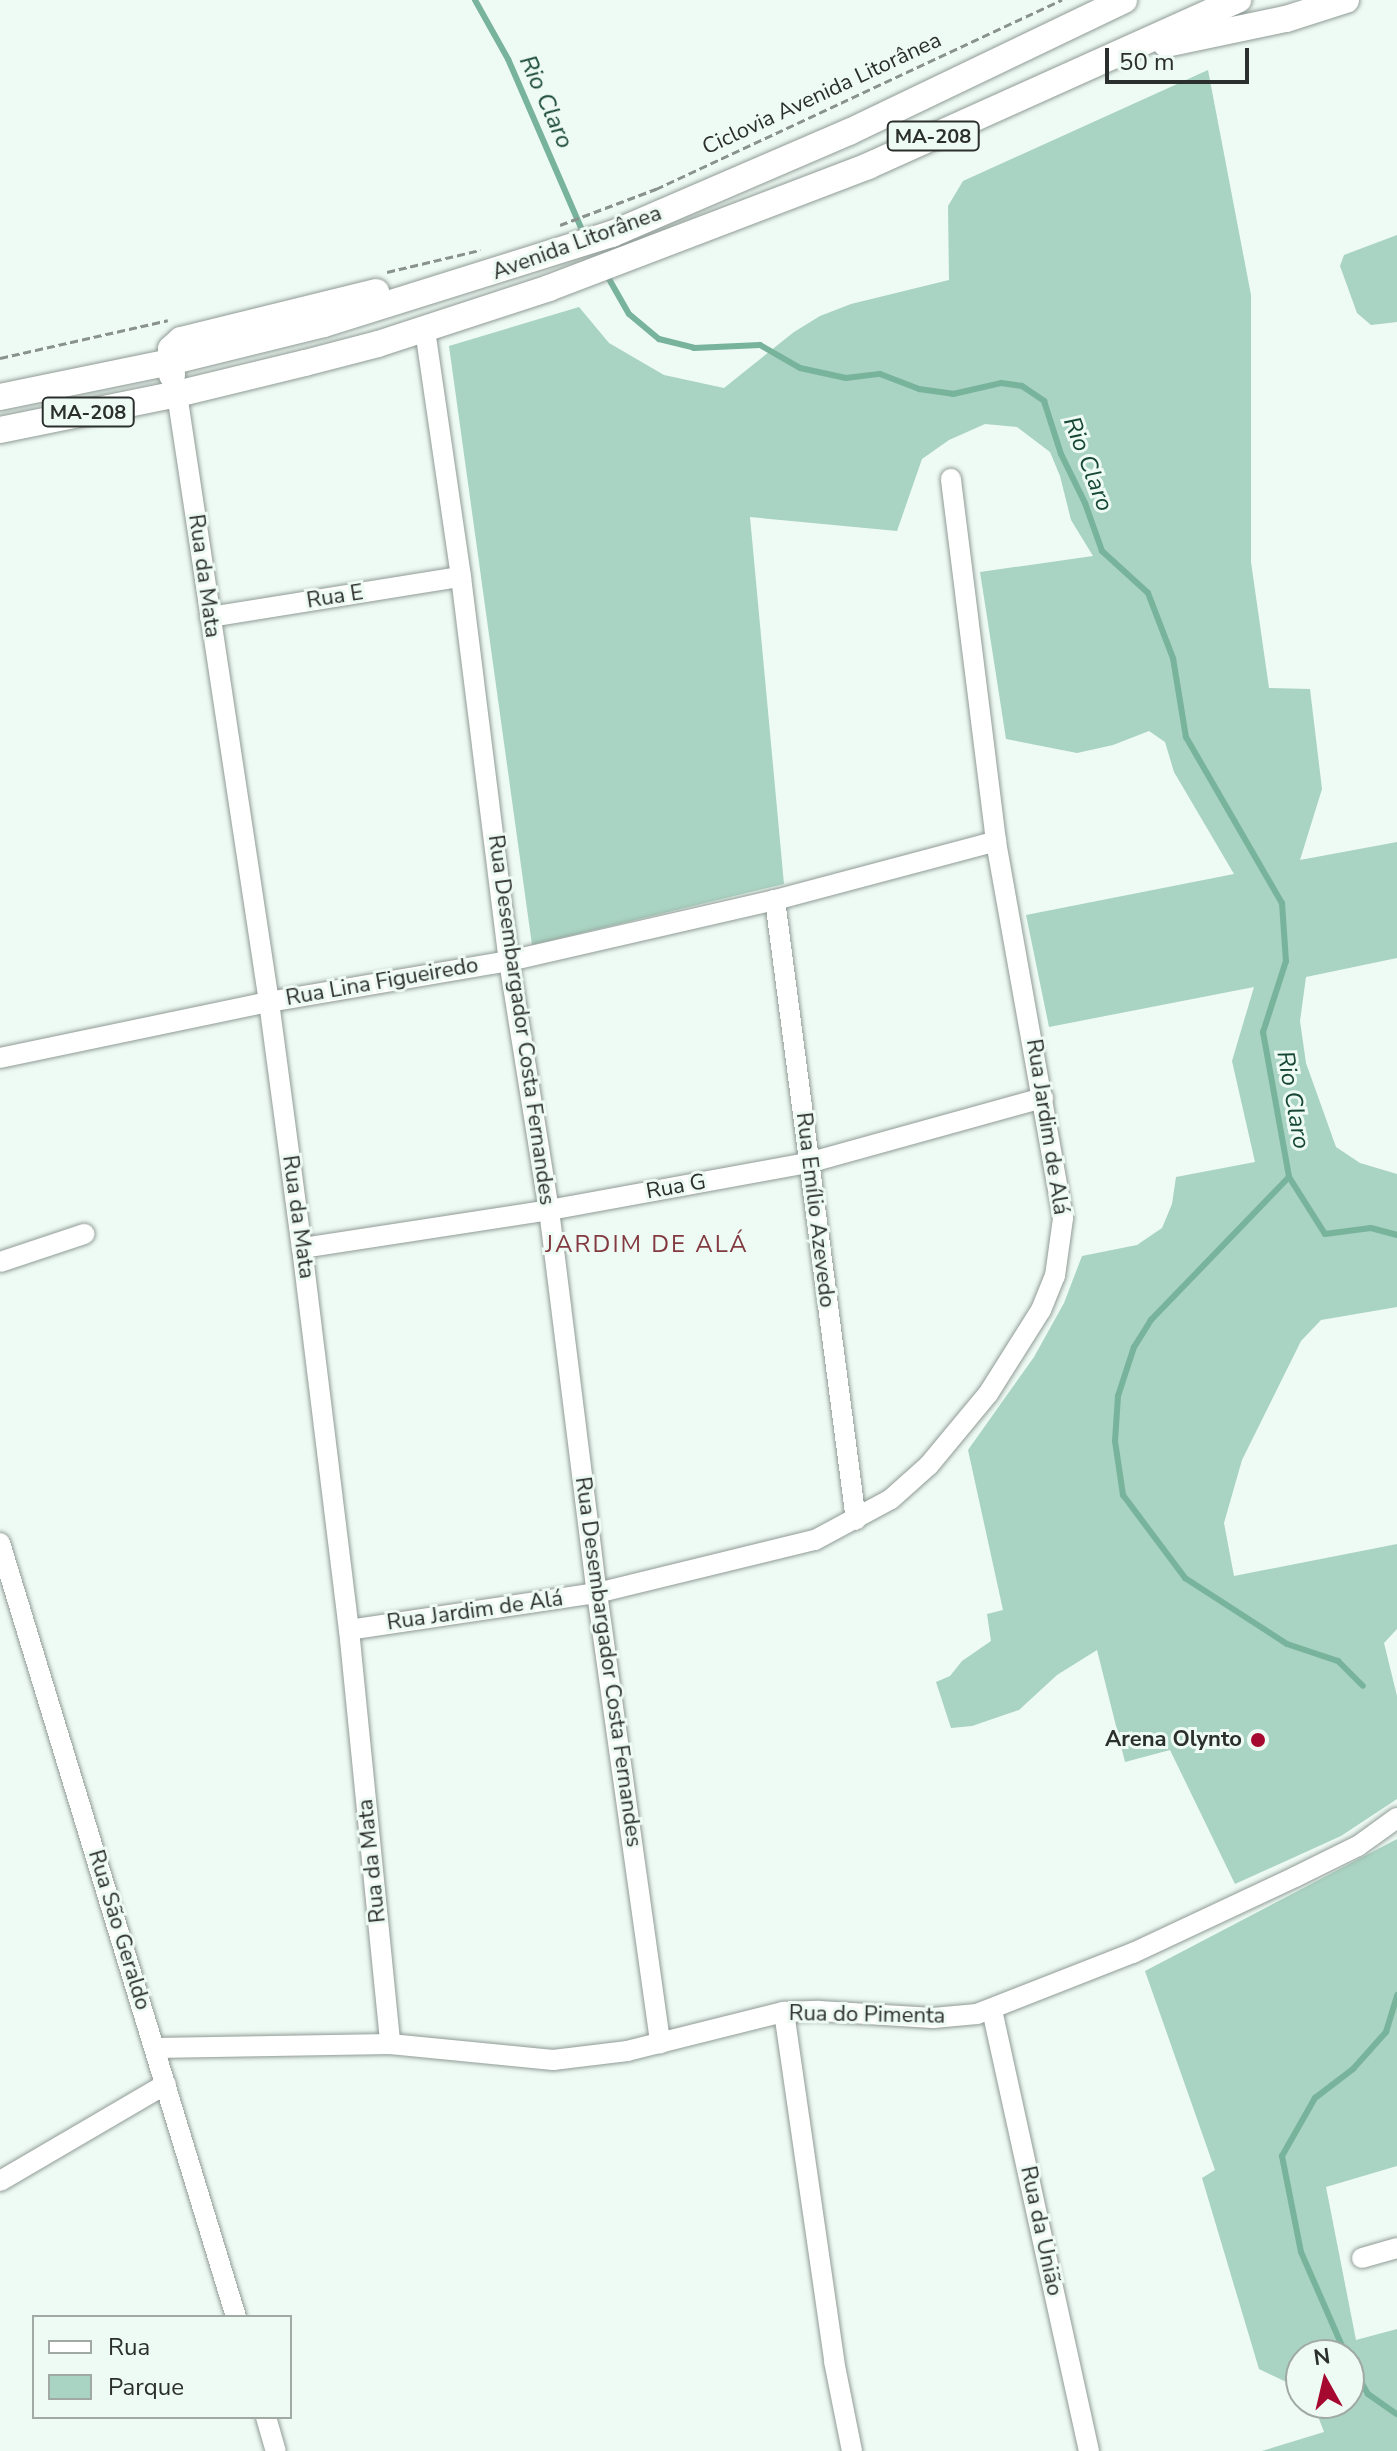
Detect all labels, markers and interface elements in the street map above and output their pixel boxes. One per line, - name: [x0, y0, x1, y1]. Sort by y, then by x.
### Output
- street label: Ciclovia Avenida Litorânea: [698, 27, 946, 161]
- scale bar: [1109, 32, 1253, 82]
- text: 50 m: [1119, 46, 1175, 78]
- water label: Rio Claro: [513, 51, 579, 153]
- road number: MA-208: [885, 120, 981, 152]
- street label: Avenida Litorânea: [489, 200, 665, 286]
- road number: MA-208: [40, 396, 136, 428]
- water label: Rio Claro: [1057, 413, 1119, 515]
- street label: Rua da Mata: [182, 513, 226, 639]
- street label: Rua E: [305, 579, 365, 615]
- street label: Rua Desembargador Costa Fernandes: [482, 833, 560, 1207]
- street label: Rua Lina Figueiredo: [284, 952, 480, 1012]
- street label: Rua Jardim de Alá: [1020, 1037, 1074, 1217]
- water label: Rio Claro: [1270, 1049, 1316, 1151]
- street label: Rua Emílio Azevedo: [790, 1111, 840, 1309]
- street label: Rua da Mata: [276, 1154, 320, 1280]
- street label: Rua G: [644, 1169, 708, 1205]
- district label: JARDIM DE ALÁ: [545, 1231, 749, 1259]
- street label: Rua Desembargador Costa Fernandes: [569, 1475, 647, 1849]
- street label: Rua Jardim de Alá: [385, 1586, 565, 1636]
- place label: Arena Olynto: [1105, 1727, 1242, 1753]
- marker: Arena Olynto: [1249, 1731, 1267, 1749]
- street label: Rua da Mata: [352, 1798, 392, 1924]
- street label: Rua São Geraldo: [82, 1847, 156, 2013]
- street label: Rua do Pimenta: [789, 2000, 945, 2030]
- street label: Rua da União: [1014, 2164, 1068, 2298]
- legend: [32, 2315, 292, 2419]
- text: Rua: [108, 2331, 150, 2363]
- north arrow: [1285, 2339, 1365, 2419]
- text: N: [1312, 2341, 1332, 2373]
- text: Parque: [108, 2371, 184, 2403]

